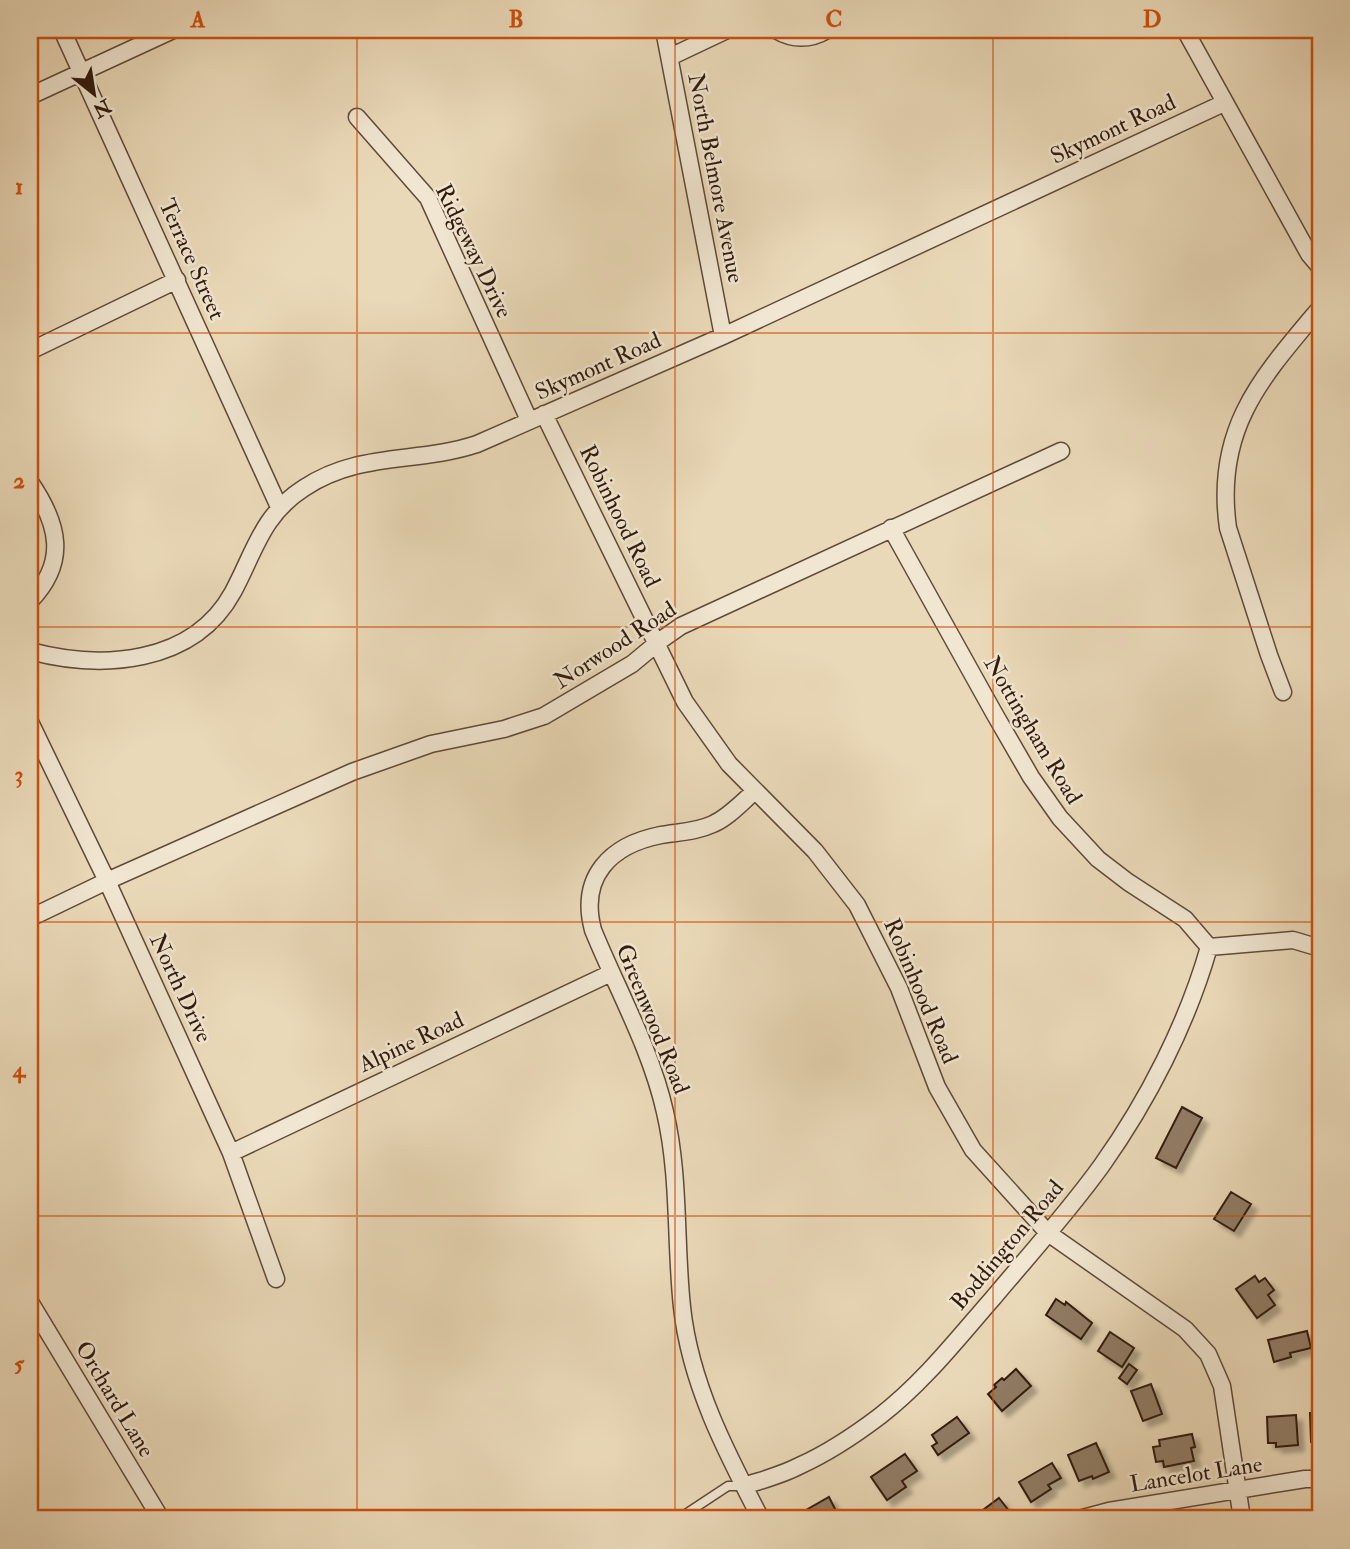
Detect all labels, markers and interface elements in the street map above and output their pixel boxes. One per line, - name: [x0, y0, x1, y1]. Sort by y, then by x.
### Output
- text: A: [190, 5, 206, 34]
- text: B: [508, 5, 524, 34]
- text: C: [826, 5, 842, 34]
- text: D: [1143, 5, 1161, 34]
- north arrow: [60, 60, 130, 130]
- street label: North Belmore Avenue: [681, 71, 751, 286]
- street label: Skymont Road: [1046, 87, 1180, 171]
- text: N: [88, 93, 116, 123]
- text: 1: [15, 172, 23, 201]
- street label: Ridgeway Drive: [429, 179, 519, 323]
- street label: Terrace Street: [152, 194, 232, 324]
- street label: Skymont Road: [531, 325, 665, 407]
- street label: Robinhood Road: [573, 440, 667, 592]
- text: 2: [13, 466, 25, 495]
- street label: Norwood Road: [548, 595, 682, 695]
- street label: Nottingham Road: [977, 651, 1089, 809]
- text: 3: [15, 760, 23, 789]
- street label: Robinhood Road: [877, 914, 965, 1068]
- street label: North Drive: [143, 929, 219, 1047]
- street label: Greenwood Road: [610, 940, 696, 1098]
- street label: Alpine Road: [353, 1005, 469, 1080]
- text: 4: [12, 1055, 27, 1084]
- street label: Boddington Road: [944, 1174, 1070, 1316]
- street label: Orchard Lane: [69, 1336, 161, 1463]
- text: 5: [14, 1349, 25, 1378]
- street label: Lancelot Lane: [1128, 1449, 1265, 1499]

